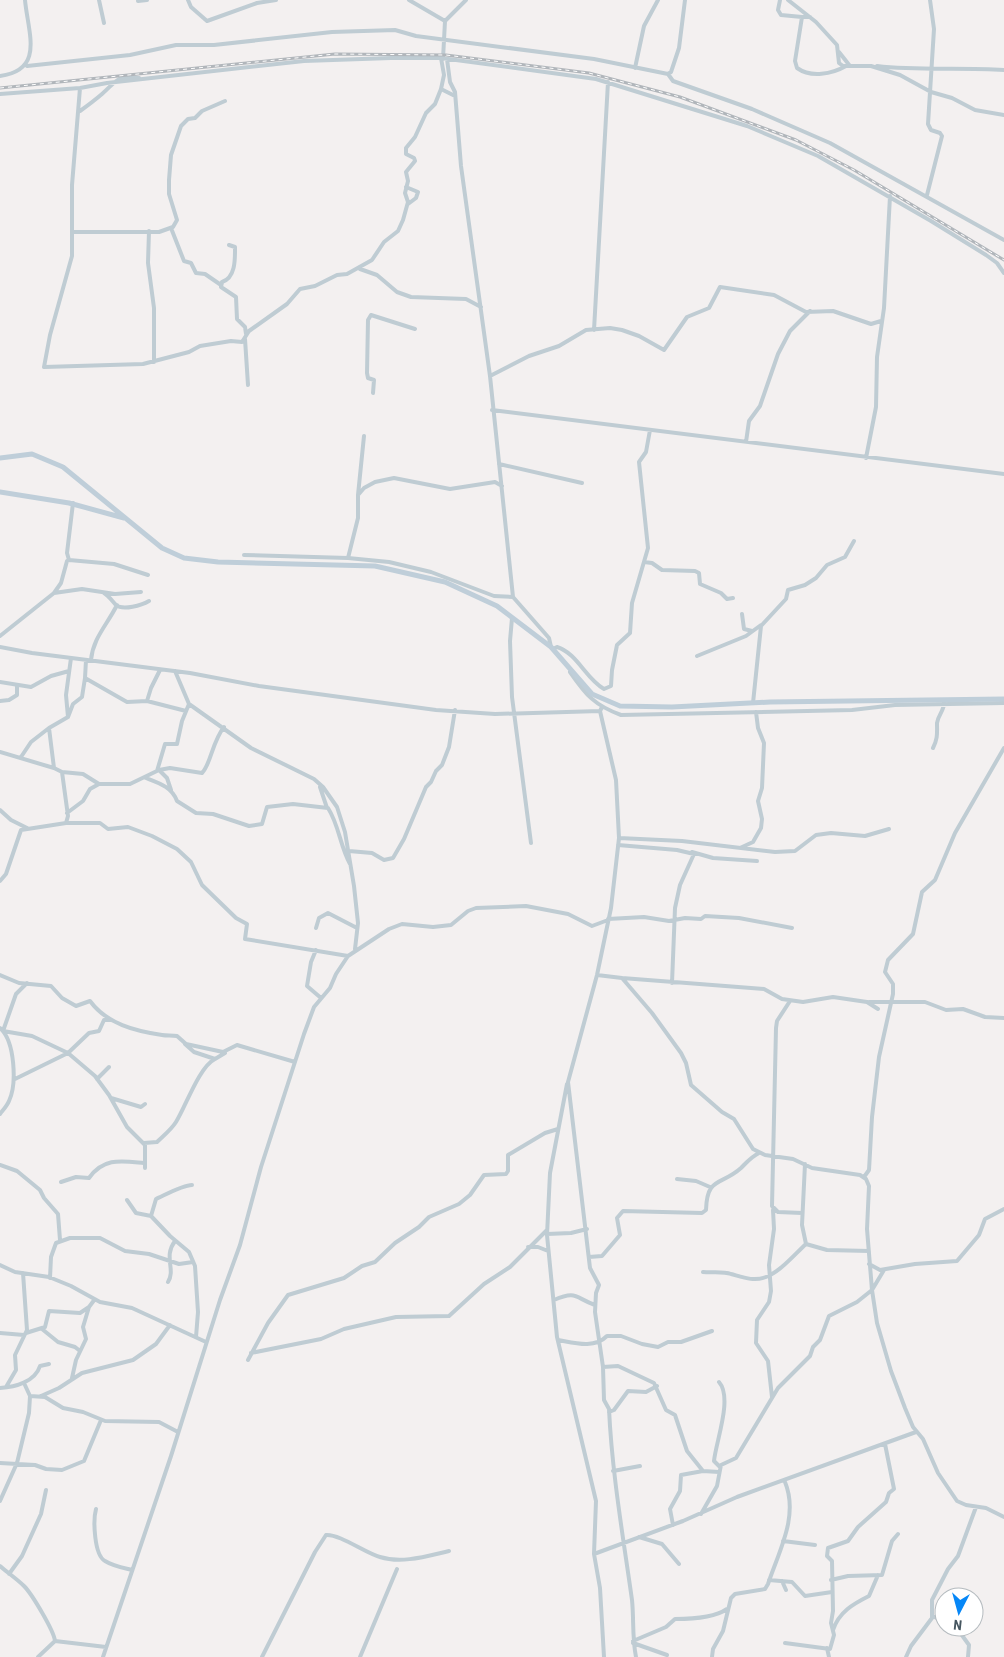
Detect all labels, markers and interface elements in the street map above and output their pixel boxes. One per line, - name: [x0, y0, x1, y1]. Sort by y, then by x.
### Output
- north arrow: [934, 1587, 984, 1637]
- text: N: [953, 1617, 963, 1633]

